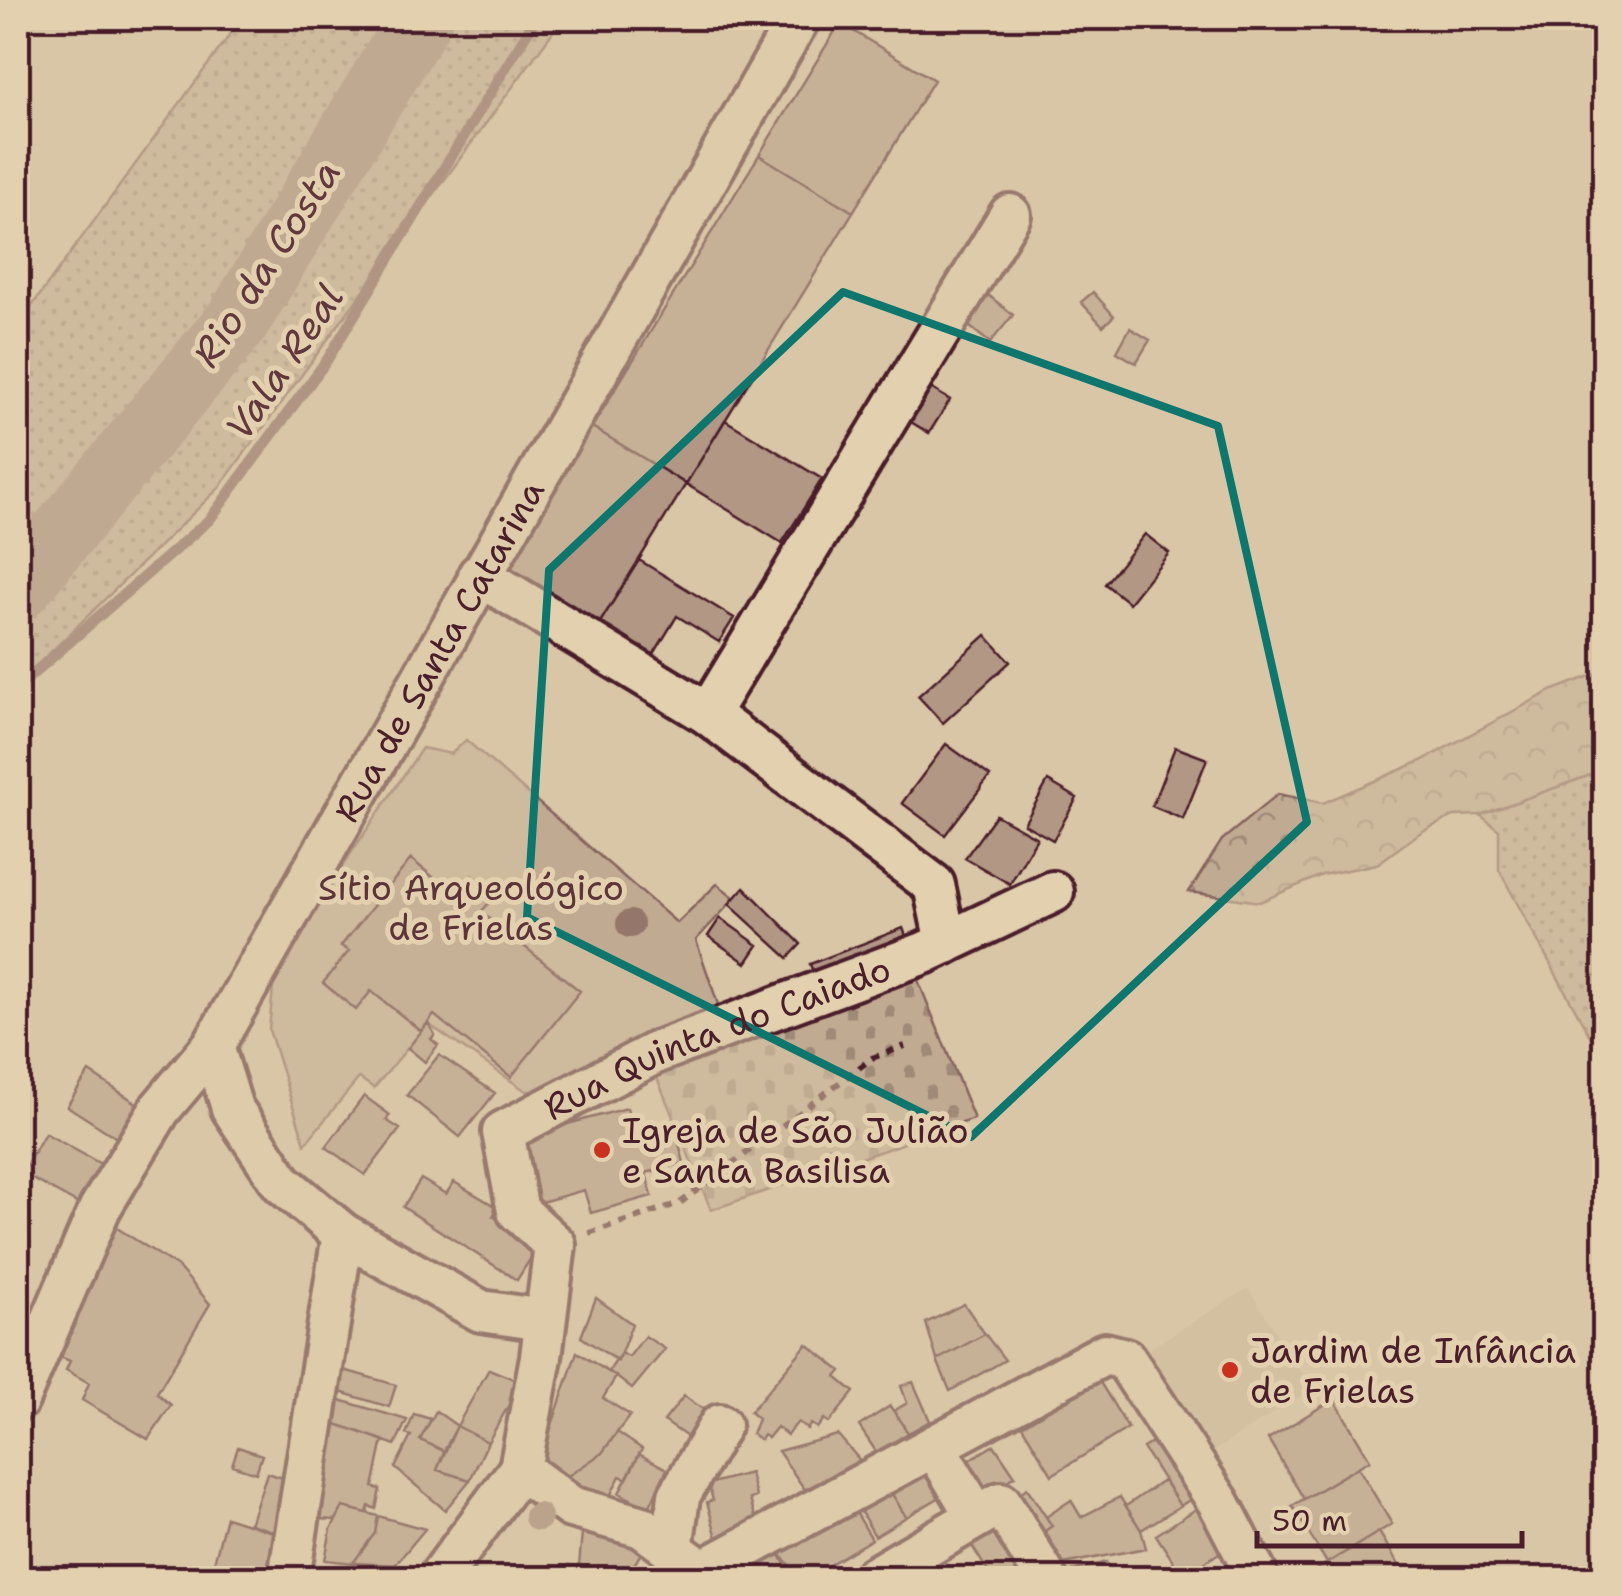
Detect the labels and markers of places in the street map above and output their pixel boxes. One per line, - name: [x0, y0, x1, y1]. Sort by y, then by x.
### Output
- place label: Igreja de São Julião e Santa Basilisa: [622, 1107, 969, 1194]
- marker: Igreja de São Julião e Santa Basilisa: [591, 1139, 613, 1161]
- place label: Jardim de Infância de Frielas: [1250, 1327, 1576, 1414]
- marker: Jardim de Infância de Frielas: [1219, 1359, 1241, 1381]

